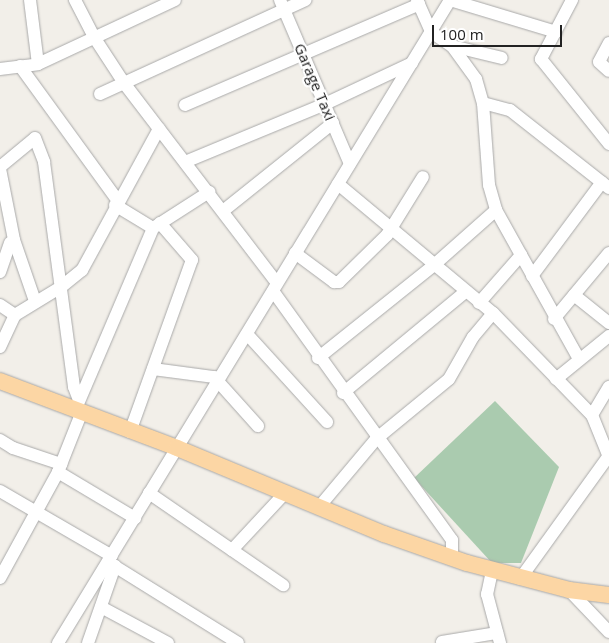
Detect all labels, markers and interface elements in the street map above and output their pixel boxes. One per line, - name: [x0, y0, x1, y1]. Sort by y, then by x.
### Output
- scale bar: [434, 15, 564, 47]
- text: 100 m: [440, 24, 484, 44]
- street label: Garage Taxi: [291, 41, 339, 123]

